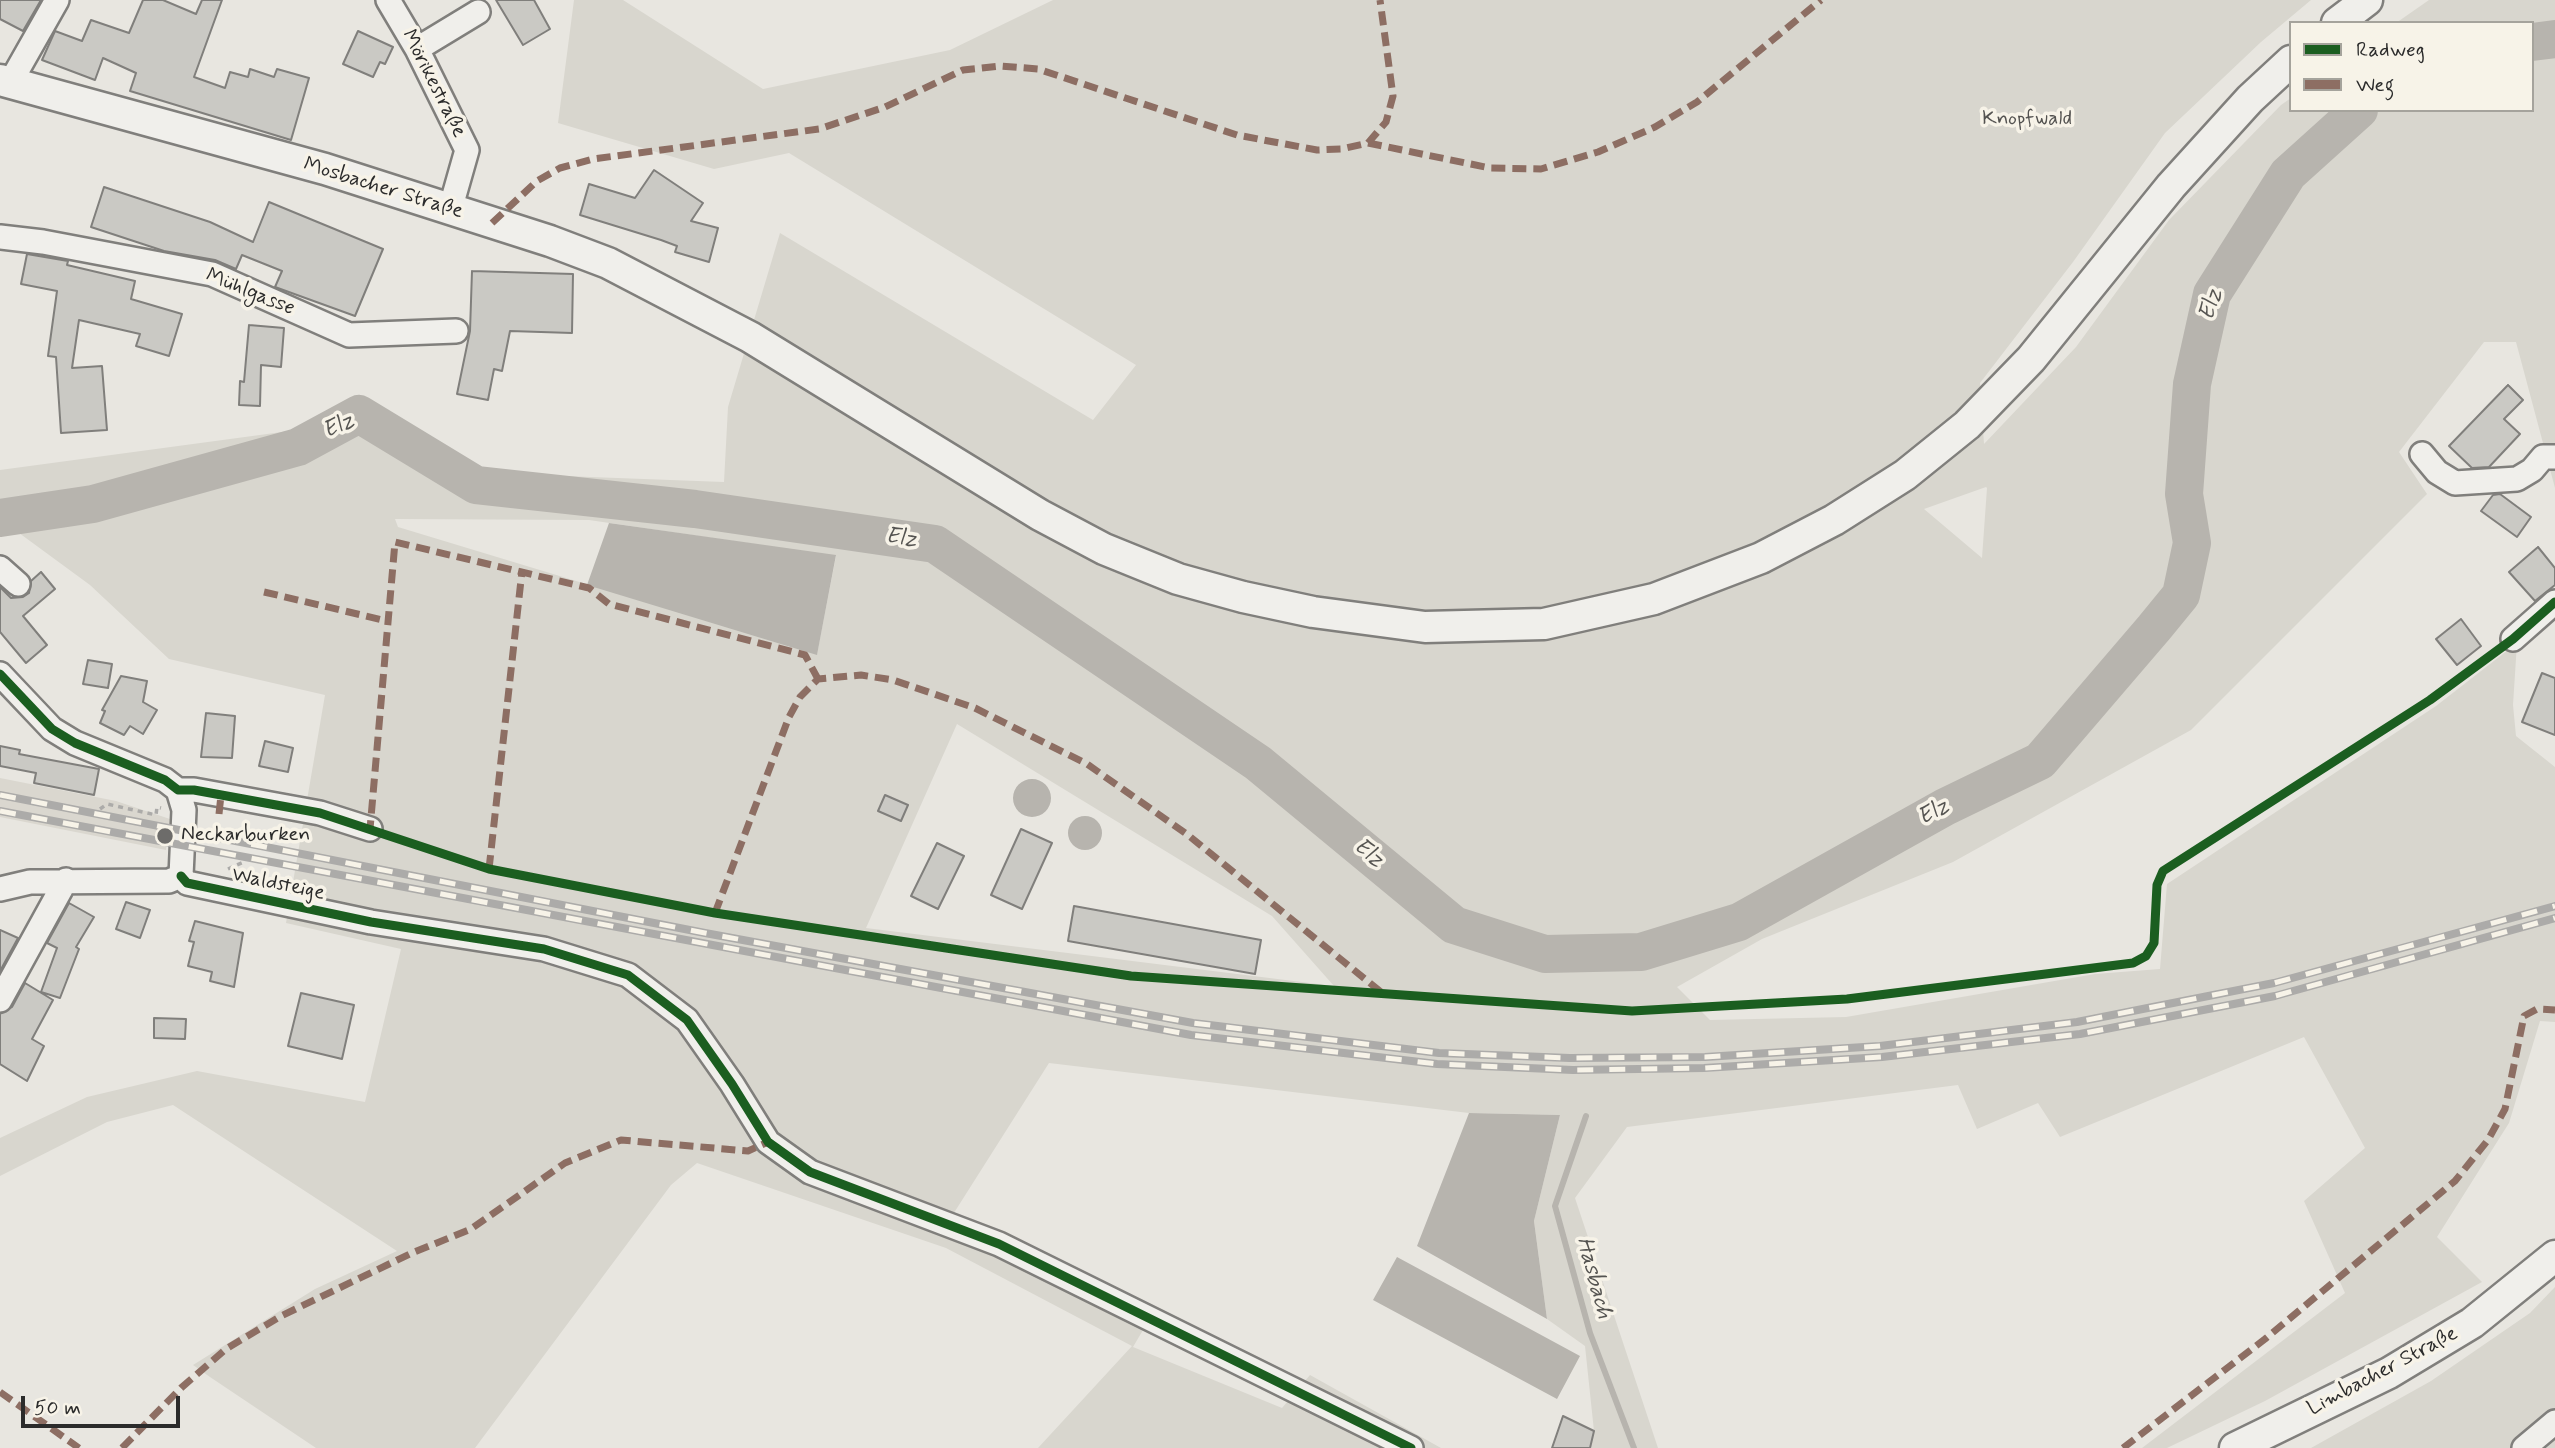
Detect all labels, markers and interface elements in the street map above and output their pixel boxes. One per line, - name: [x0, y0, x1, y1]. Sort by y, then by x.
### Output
- legend: [2289, 21, 2534, 112]
- street label: Mörikestraße: [395, 26, 471, 142]
- text: Radweg: [2356, 36, 2425, 64]
- text: Weg: [2356, 71, 2394, 99]
- park label: Knopfwald: [1982, 107, 2072, 133]
- street label: Mosbacher Straße: [300, 153, 466, 225]
- street label: Mühlgasse: [202, 264, 298, 322]
- water label: Elz: [2194, 286, 2230, 324]
- water label: Elz: [319, 408, 359, 446]
- water label: Elz: [883, 523, 919, 555]
- water label: Elz: [1914, 793, 1954, 833]
- place label: Neckarburken: [181, 823, 310, 849]
- marker: Neckarburken: [155, 826, 175, 846]
- water label: Elz: [1347, 833, 1389, 875]
- street label: Waldsteige: [229, 863, 327, 907]
- water label: Hasbach: [1569, 1234, 1617, 1322]
- street label: Limbacher Straße: [2304, 1322, 2462, 1422]
- scale bar: [24, 1382, 184, 1426]
- text: 50 m: [34, 1394, 81, 1422]

